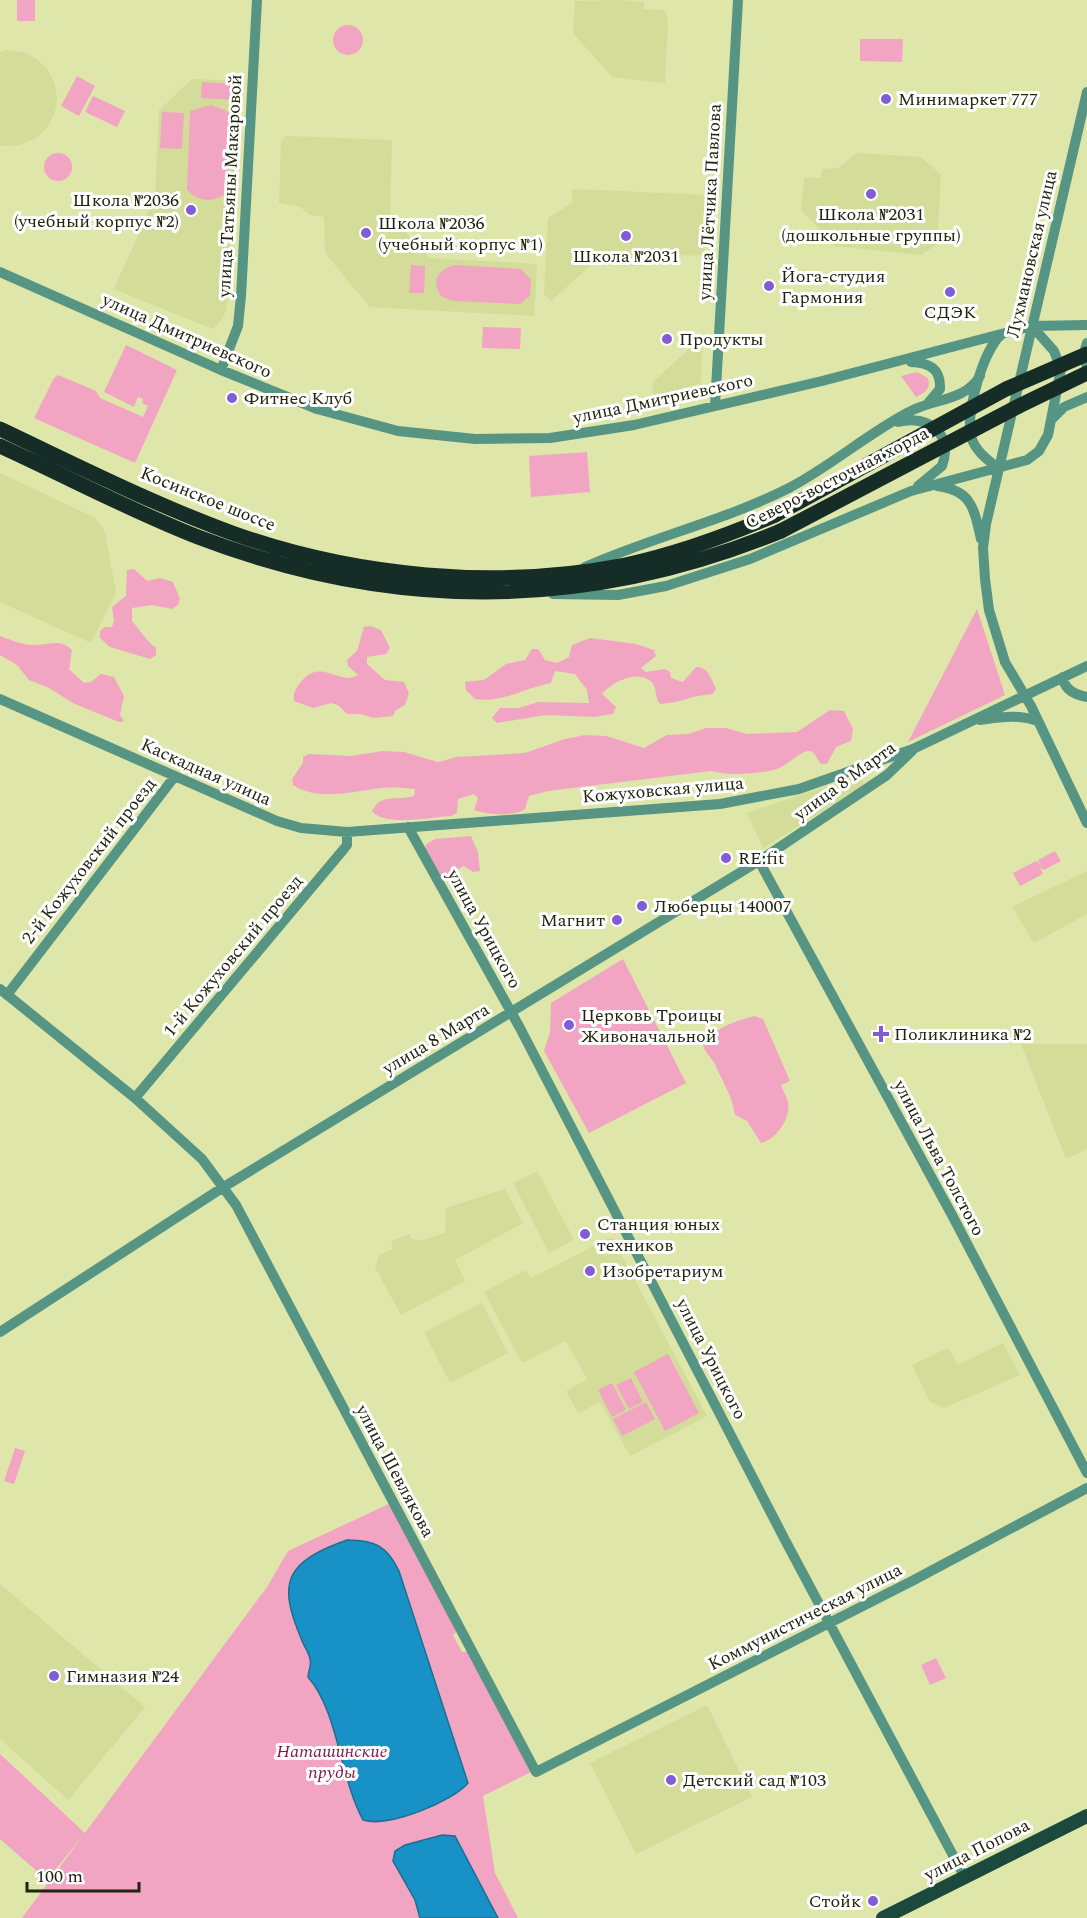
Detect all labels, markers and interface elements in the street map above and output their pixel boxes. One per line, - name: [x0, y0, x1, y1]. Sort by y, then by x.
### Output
- street label: улица Татьяны Макаровой: [211, 74, 249, 299]
- place label: Минимаркет 777: [898, 86, 1038, 113]
- marker: Минимаркет 777: [879, 92, 893, 106]
- street label: улица Лётчика Павлова: [691, 103, 729, 302]
- street label: Лухмановская улица: [1000, 167, 1064, 340]
- place label: Школа №2036 (учебный корпус №2): [14, 187, 179, 235]
- marker: Школа №2031 (дошкольные группы): [864, 187, 878, 201]
- place label: Школа №2031 (дошкольные группы): [781, 201, 961, 249]
- marker: Школа №2036 (учебный корпус №2): [184, 203, 198, 217]
- place label: Школа №2036 (учебный корпус №1): [378, 210, 543, 258]
- marker: Школа №2036 (учебный корпус №1): [359, 226, 373, 240]
- marker: Школа №2031: [619, 229, 633, 243]
- place label: Школа №2031: [573, 243, 679, 270]
- place label: Йога-студия Гармония: [781, 263, 885, 311]
- marker: Йога-студия Гармония: [762, 279, 776, 293]
- marker: СДЭК: [943, 285, 957, 299]
- street label: улица Дмитриевского: [97, 286, 276, 386]
- place label: СДЭК: [924, 299, 976, 326]
- place label: Продукты: [679, 326, 764, 353]
- marker: Продукты: [660, 332, 674, 346]
- street label: улица Дмитриевского: [570, 367, 755, 431]
- place label: Фитнес Клуб: [244, 385, 352, 412]
- marker: Фитнес Клуб: [225, 391, 239, 405]
- street label: Северо-восточная хорда: [740, 420, 934, 536]
- street label: Косинское шоссе: [136, 460, 280, 538]
- street label: Каскадная улица: [136, 731, 276, 813]
- street label: улица 8 Марта: [788, 735, 902, 828]
- street label: Кожуховская улица: [581, 769, 745, 811]
- street label: 2-й Кожуховский проезд: [15, 772, 163, 950]
- place label: RE:fit: [738, 845, 784, 872]
- marker: RE:fit: [719, 851, 733, 865]
- street label: улица Урицкого: [439, 863, 528, 994]
- street label: 1-й Кожуховский проезд: [157, 869, 309, 1043]
- place label: Люберцы 140007: [654, 893, 792, 920]
- marker: Люберцы 140007: [635, 899, 649, 913]
- place label: Магнит: [540, 907, 605, 934]
- marker: Магнит: [610, 913, 624, 927]
- street label: улица 8 Марта: [377, 996, 495, 1082]
- place label: Церковь Троицы Живоначальной: [581, 1002, 722, 1050]
- marker: Церковь Троицы Живоначальной: [562, 1018, 576, 1032]
- place label: Поликлиника №2: [894, 1021, 1031, 1048]
- marker: Поликлиника №2: [872, 1025, 890, 1043]
- street label: улица Льва Толстого: [886, 1074, 992, 1241]
- place label: Станция юных техников: [597, 1211, 720, 1259]
- marker: Станция юных техников: [578, 1227, 592, 1241]
- place label: Изобретариум: [602, 1258, 723, 1285]
- marker: Изобретариум: [583, 1264, 597, 1278]
- street label: улица Урицкого: [668, 1293, 753, 1424]
- street label: улица Шевлякова: [348, 1399, 441, 1542]
- street label: Коммунистическая улица: [703, 1556, 907, 1678]
- place label: Гимназия №24: [66, 1663, 179, 1690]
- marker: Гимназия №24: [47, 1669, 61, 1683]
- park label: Наташинские пруды: [277, 1738, 388, 1786]
- place label: Детский сад №103: [683, 1767, 826, 1794]
- marker: Детский сад №103: [664, 1773, 678, 1787]
- street label: улица Попова: [919, 1812, 1035, 1889]
- scale bar: [27, 1855, 140, 1893]
- text: 100 m: [36, 1863, 83, 1890]
- place label: Стойк: [809, 1888, 861, 1915]
- marker: Стойк: [866, 1894, 880, 1908]

